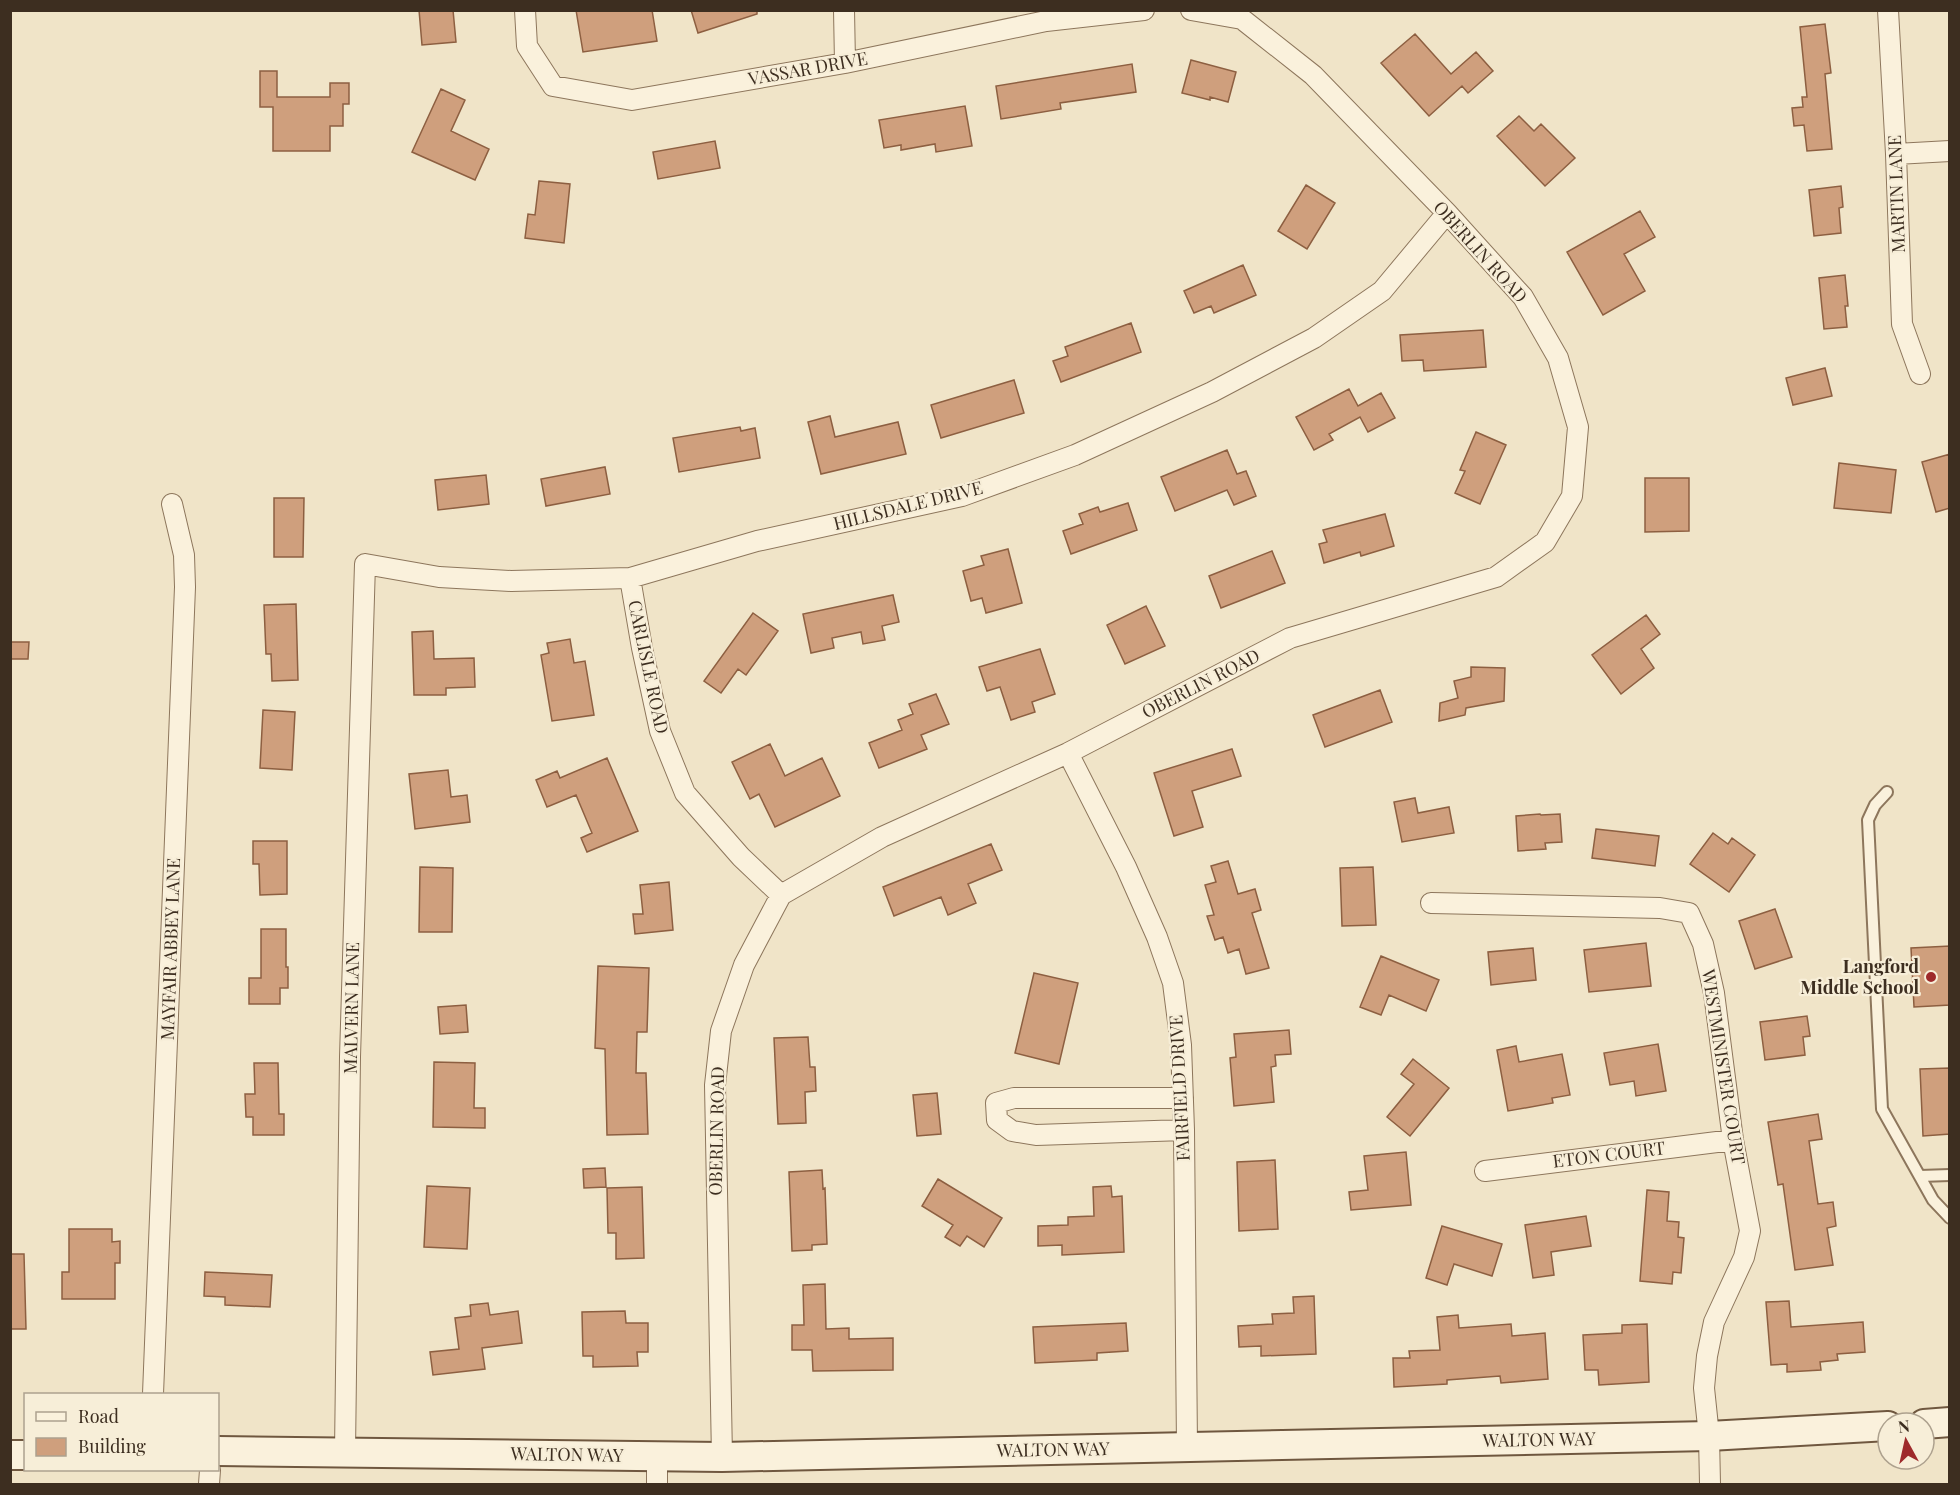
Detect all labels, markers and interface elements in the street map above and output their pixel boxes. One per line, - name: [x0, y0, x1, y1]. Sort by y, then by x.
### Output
- street label: VASSAR DRIVE: [745, 46, 869, 90]
- street label: MARTIN LANE: [1882, 135, 1910, 253]
- street label: OBERLIN ROAD: [1428, 195, 1533, 307]
- street label: HILLSDALE DRIVE: [831, 475, 985, 535]
- street label: CARLISLE ROAD: [623, 598, 675, 736]
- street label: OBERLIN ROAD: [1137, 643, 1264, 723]
- street label: MAYFAIR ABBEY LANE: [155, 857, 185, 1041]
- street label: MALVERN LANE: [338, 942, 364, 1074]
- place label: Langford Middle School: [1800, 954, 1919, 999]
- street label: WESTMINISTER COURT: [1697, 967, 1751, 1166]
- marker: Langford Middle School: [1924, 970, 1938, 984]
- street label: FAIRFIELD DRIVE: [1163, 1014, 1195, 1162]
- street label: OBERLIN ROAD: [703, 1066, 729, 1196]
- street label: ETON COURT: [1551, 1135, 1666, 1173]
- legend: [24, 1393, 219, 1471]
- text: Road: [78, 1404, 119, 1428]
- north arrow: [1876, 1411, 1936, 1471]
- text: N: [1897, 1414, 1911, 1437]
- street label: WALTON WAY: [1481, 1426, 1596, 1452]
- text: Building: [78, 1434, 146, 1458]
- street label: WALTON WAY: [995, 1436, 1110, 1462]
- street label: WALTON WAY: [509, 1441, 624, 1467]

